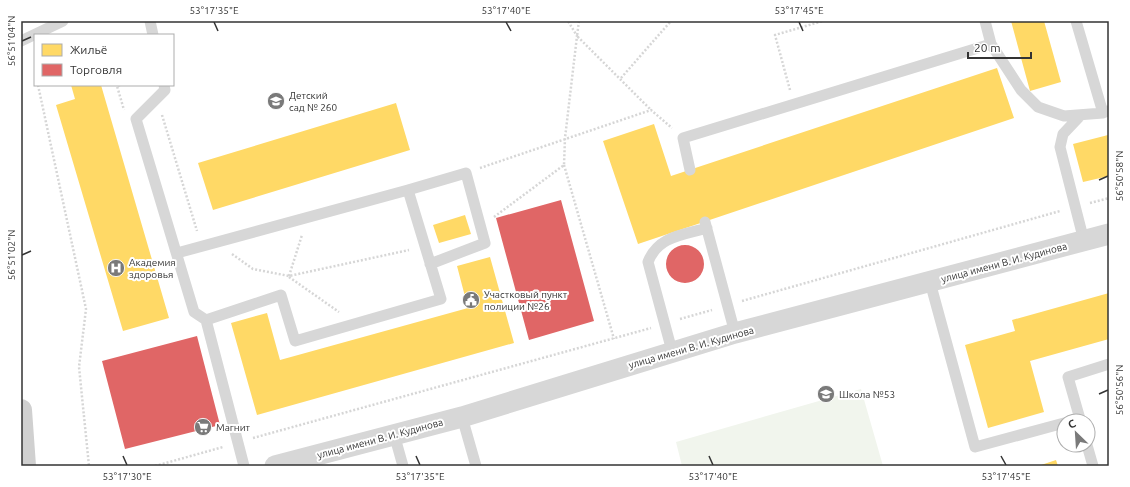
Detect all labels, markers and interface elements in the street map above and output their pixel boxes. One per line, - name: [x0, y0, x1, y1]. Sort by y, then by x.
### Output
- text: 53°17'35"E: [189, 5, 239, 16]
- text: 53°17'40"E: [481, 5, 531, 16]
- text: 53°17'45"E: [774, 5, 824, 16]
- text: 56°51'04"N: [6, 16, 17, 66]
- legend: [34, 34, 174, 86]
- scale bar: [968, 34, 1031, 60]
- text: 20 m: [974, 41, 1001, 54]
- text: Жильё: [70, 43, 107, 56]
- text: Торговля: [70, 63, 122, 76]
- place label: Детский сад № 260: [289, 90, 338, 113]
- school or university icon: Детский сад № 260: [266, 91, 286, 111]
- text: 56°50'58"N: [1114, 151, 1125, 201]
- text: 56°51'02"N: [6, 230, 17, 280]
- street label: улица имени В. И. Кудинова: [940, 240, 1068, 285]
- place label: Академия здоровья: [129, 257, 176, 280]
- hospital icon: Академия здоровья: [106, 258, 126, 278]
- place label: Участковый пункт полиции №26: [484, 289, 568, 312]
- public building icon: Участковый пункт полиции №26: [461, 290, 481, 310]
- street label: улица имени В. И. Кудинова: [627, 324, 755, 371]
- text: 56°50'56"N: [1114, 365, 1125, 415]
- school or university icon: Школа №53: [816, 384, 836, 404]
- place label: Школа №53: [839, 389, 895, 400]
- north arrow: [1056, 413, 1096, 453]
- street label: улица имени В. И. Кудинова: [316, 416, 444, 461]
- supermarket icon: Магнит: [193, 417, 213, 437]
- text: С: [1066, 417, 1077, 431]
- place label: Магнит: [216, 422, 251, 433]
- text: 53°17'30"E: [102, 471, 152, 482]
- text: 53°17'35"E: [395, 471, 445, 482]
- text: 53°17'40"E: [688, 471, 738, 482]
- text: 53°17'45"E: [981, 471, 1031, 482]

